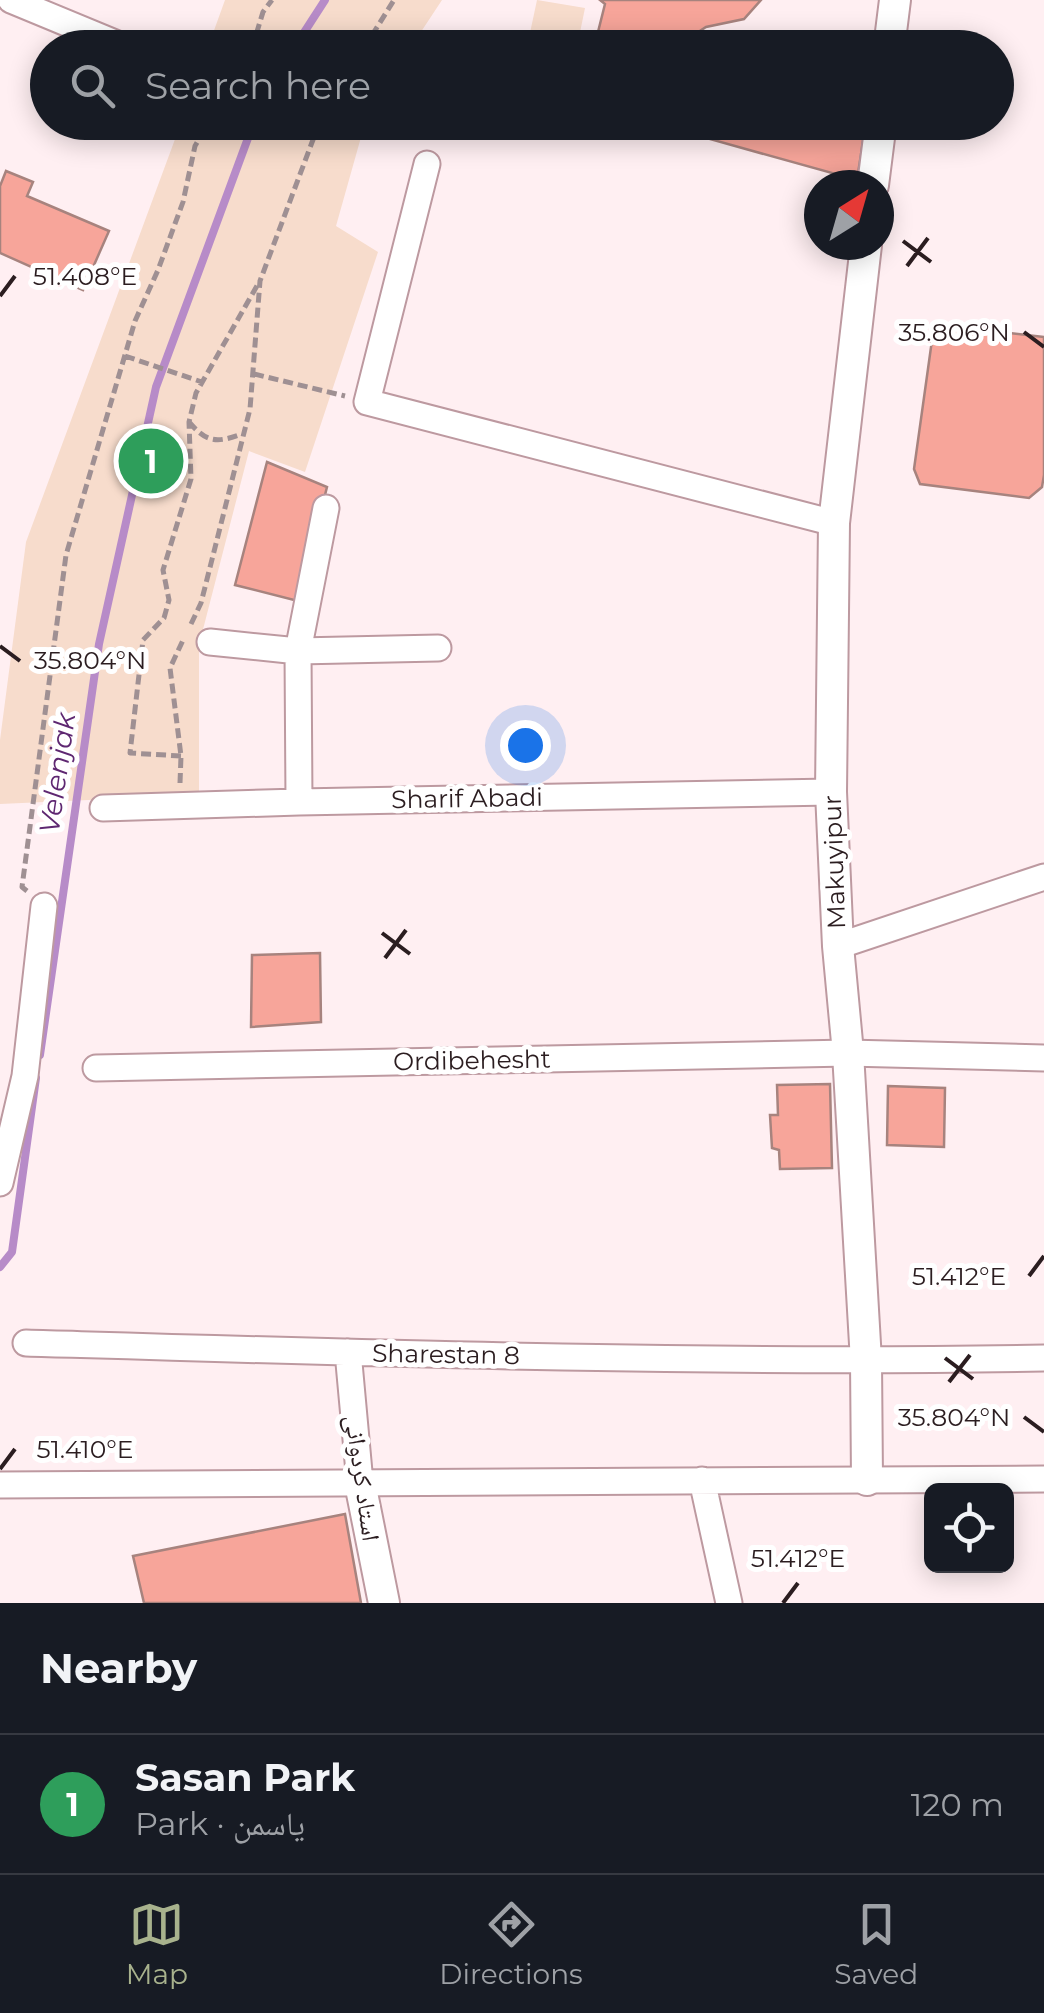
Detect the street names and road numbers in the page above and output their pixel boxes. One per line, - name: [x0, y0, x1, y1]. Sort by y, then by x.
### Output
- street label: Sharif Abadi: [391, 782, 543, 814]
- street label: Makuyipur: [817, 794, 851, 930]
- street label: Ordibehesht: [393, 1044, 551, 1076]
- street label: Sharestan 8: [372, 1338, 520, 1370]
- street label: استاد کردوانی: [338, 1413, 387, 1543]

